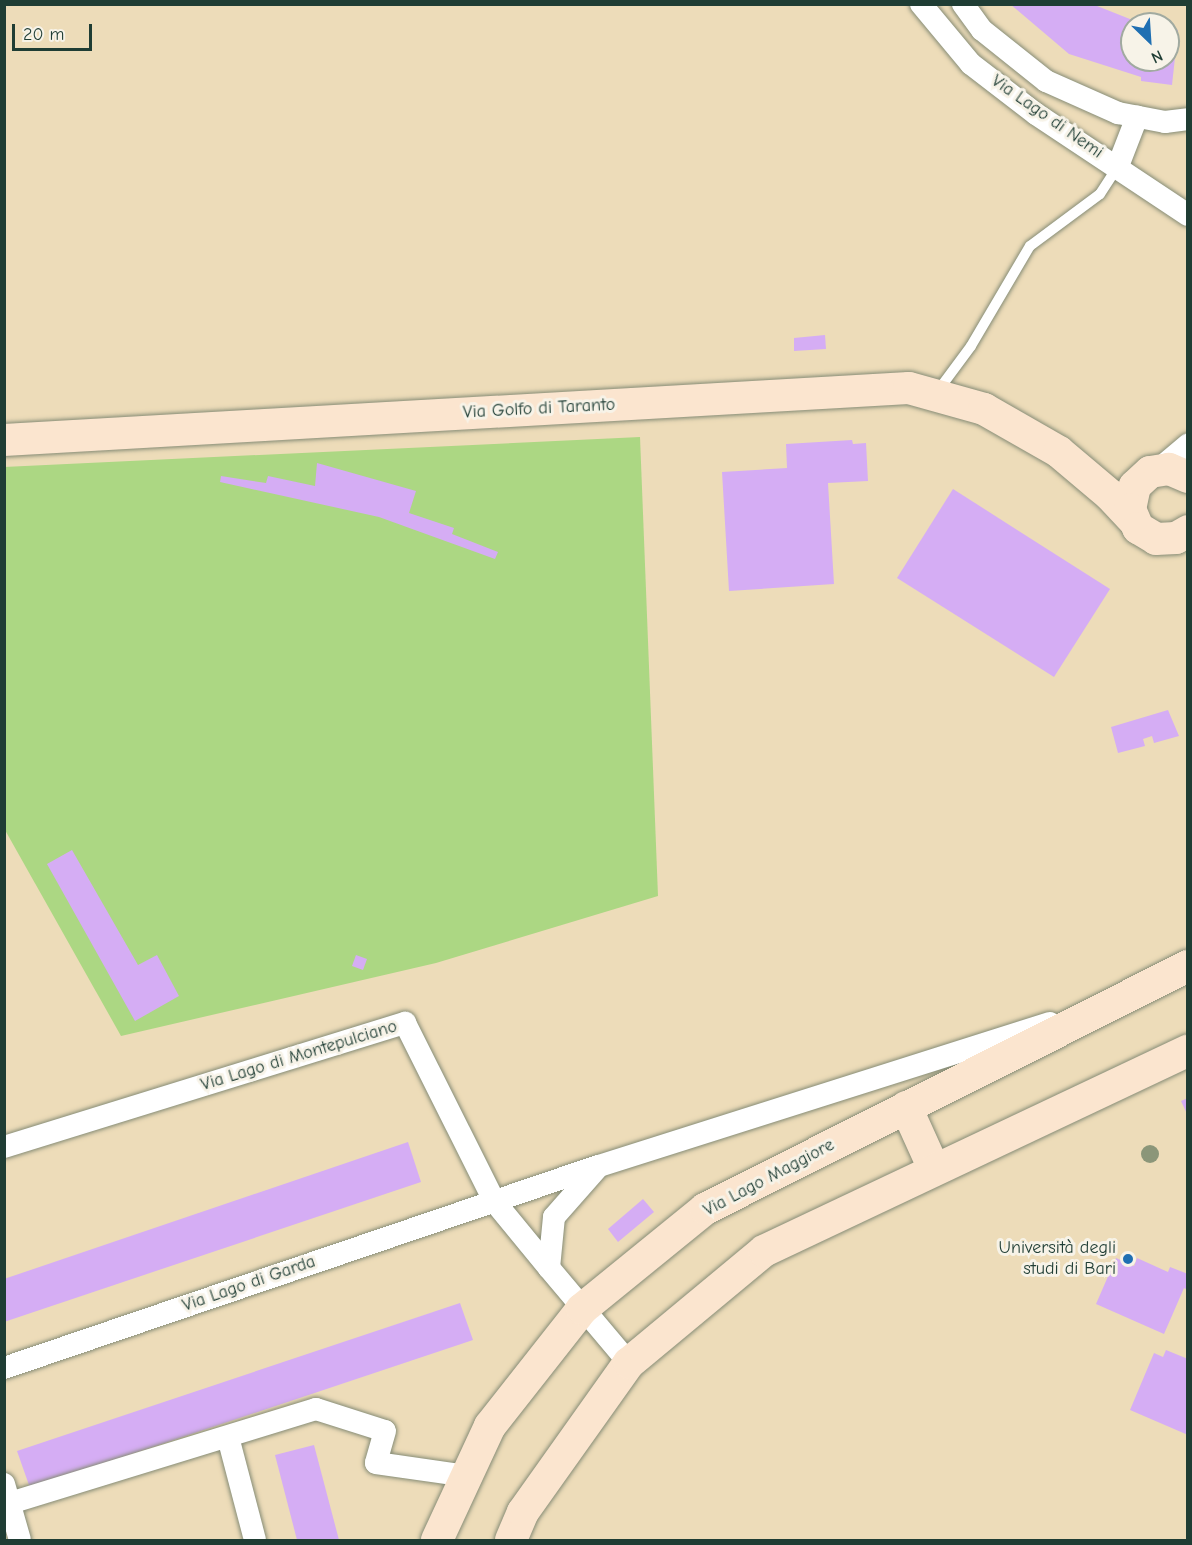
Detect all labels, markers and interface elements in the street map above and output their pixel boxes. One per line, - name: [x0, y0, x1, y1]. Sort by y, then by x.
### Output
- scale bar: [15, 12, 94, 50]
- north arrow: [1120, 12, 1180, 72]
- text: 20 m: [23, 24, 64, 45]
- text: N: [1148, 46, 1165, 67]
- street label: Via Lago di Nemi: [987, 70, 1107, 164]
- street label: Via Golfo di Taranto: [462, 394, 616, 424]
- street label: Via Lago di Montepulciano: [198, 1016, 400, 1096]
- street label: Via Lago Maggiore: [700, 1134, 838, 1222]
- place label: Università degli studi di Bari: [999, 1238, 1116, 1280]
- street label: Via Lago di Garda: [180, 1251, 318, 1317]
- marker: Università degli studi di Bari: [1121, 1252, 1135, 1266]

